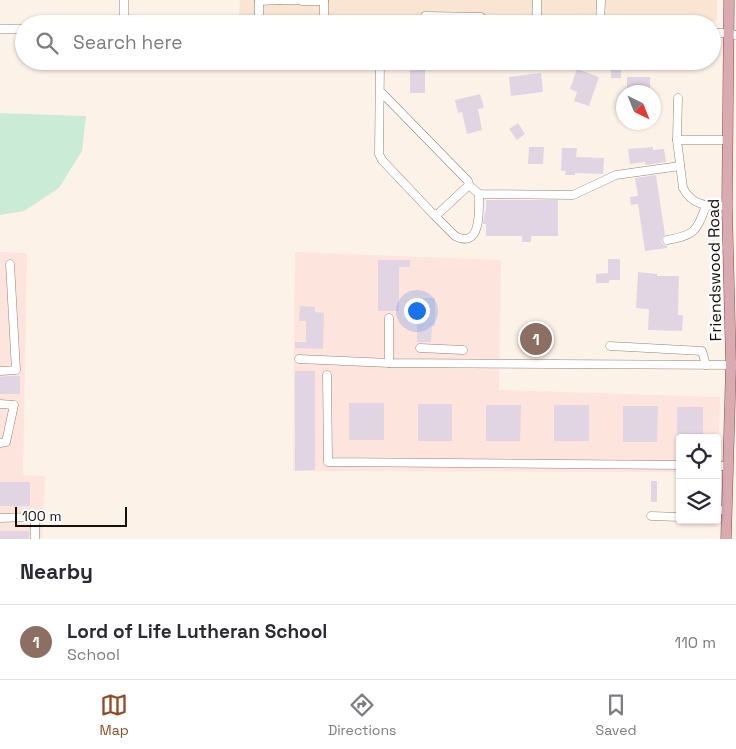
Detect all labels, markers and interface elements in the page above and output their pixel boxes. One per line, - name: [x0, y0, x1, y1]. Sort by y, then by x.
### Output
- search box: [15, 15, 721, 70]
- icon: search: [33, 29, 61, 57]
- text: Search here: [73, 30, 183, 55]
- north arrow: [616, 85, 661, 130]
- street label: Friendswood Road: [703, 199, 726, 341]
- your location: [404, 298, 430, 324]
- pin: 1: [520, 320, 552, 358]
- map controls: [676, 434, 721, 524]
- button: locate: [676, 434, 721, 479]
- button: layers: [676, 479, 721, 524]
- scale bar: [15, 504, 128, 527]
- text: 100 m: [22, 507, 61, 525]
- text: Nearby: [20, 558, 93, 585]
- text: Lord of Life Lutheran School: [67, 619, 327, 644]
- text: 1: [32, 632, 40, 653]
- text: 110 m: [674, 632, 716, 653]
- text: School: [67, 644, 120, 665]
- tab: Map: [100, 691, 129, 739]
- tab: Directions: [328, 691, 396, 739]
- tab: Saved: [596, 691, 636, 739]

